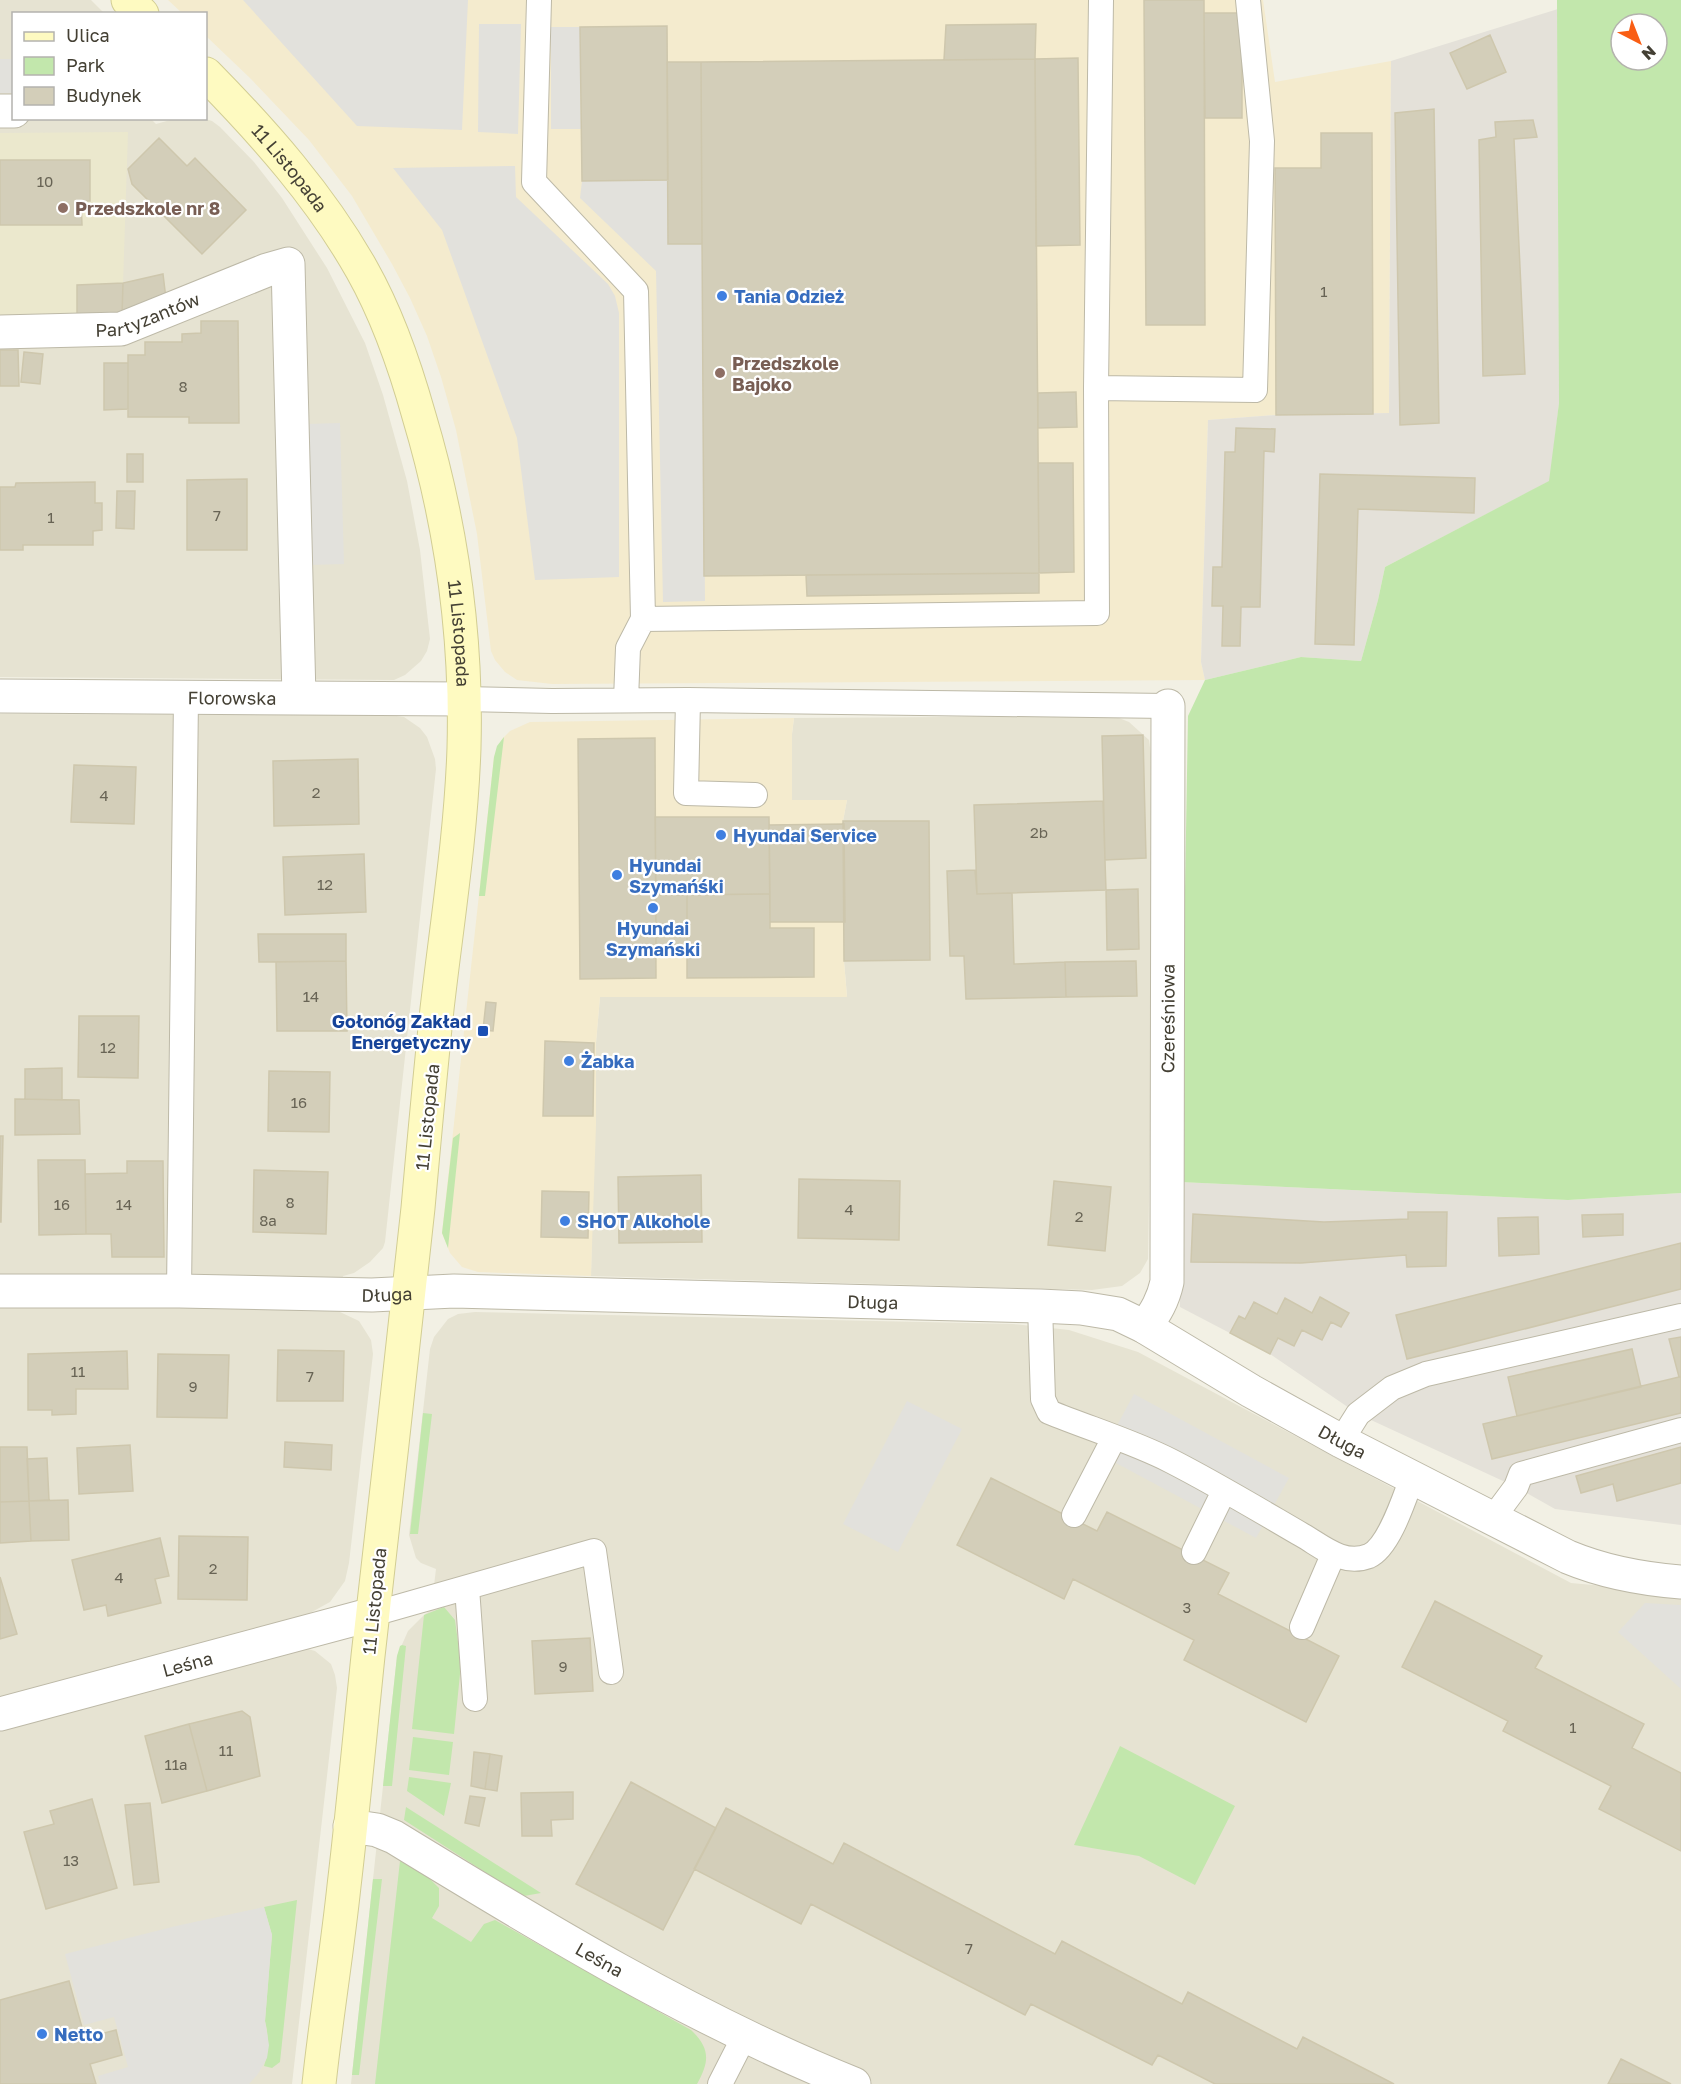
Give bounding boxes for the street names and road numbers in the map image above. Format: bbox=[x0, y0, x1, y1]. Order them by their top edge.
street label: 11 Listopada bbox=[248, 119, 332, 216]
street label: Partyzantów bbox=[95, 287, 203, 341]
street label: 11 Listopada bbox=[444, 579, 475, 687]
street label: Florowska bbox=[187, 686, 277, 709]
street label: Czereśniowa bbox=[1156, 964, 1179, 1073]
street label: 11 Listopada bbox=[410, 1063, 444, 1171]
street label: Długa bbox=[361, 1282, 413, 1306]
street label: Długa bbox=[847, 1290, 899, 1313]
street label: Długa bbox=[1315, 1420, 1370, 1463]
street label: 11 Listopada bbox=[357, 1547, 391, 1655]
street label: Leśna bbox=[160, 1646, 215, 1681]
street label: Leśna bbox=[572, 1937, 627, 1982]

